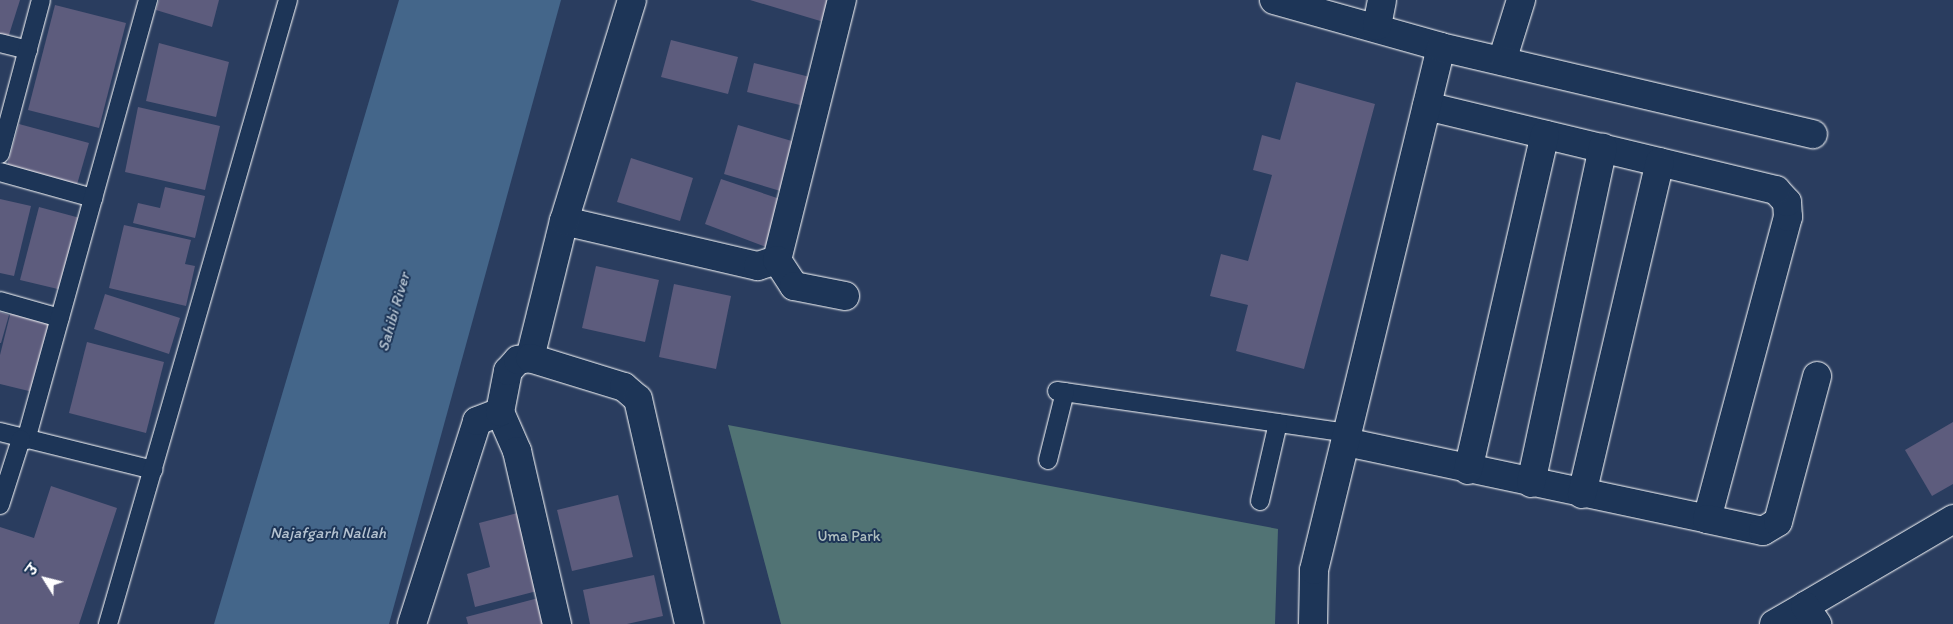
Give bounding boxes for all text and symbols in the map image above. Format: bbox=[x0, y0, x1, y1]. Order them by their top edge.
water label: Sahibi River bbox=[374, 271, 414, 353]
water label: Najafgarh Nallah bbox=[270, 523, 386, 543]
park label: Uma Park bbox=[817, 528, 881, 546]
north arrow bbox=[20, 554, 70, 604]
text: उ bbox=[23, 561, 42, 579]

